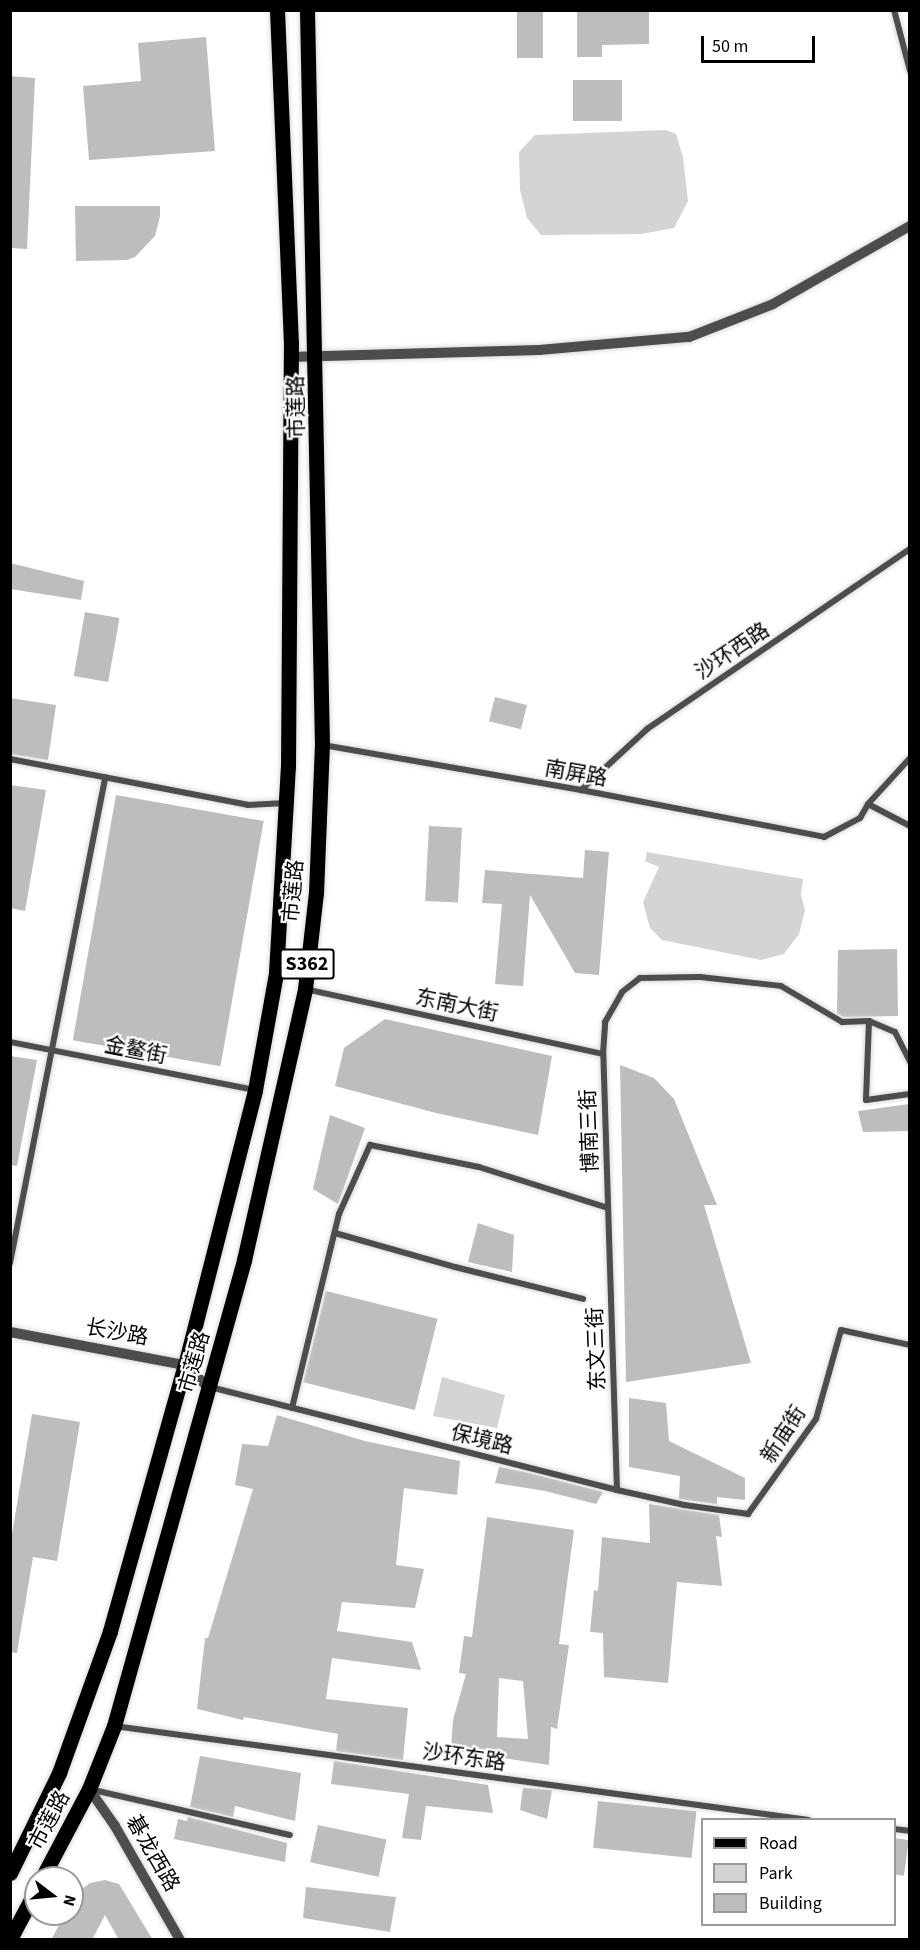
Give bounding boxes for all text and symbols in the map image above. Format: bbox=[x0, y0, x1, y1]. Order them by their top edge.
scale bar bbox=[704, 24, 818, 62]
text: 50 m bbox=[712, 34, 748, 59]
street label: 市莲路 bbox=[283, 375, 309, 439]
street label: 沙环西路 bbox=[690, 617, 774, 685]
street label: 南屏路 bbox=[543, 755, 609, 791]
street label: 市莲路 bbox=[278, 859, 308, 923]
road number: S362 bbox=[278, 947, 336, 981]
street label: 东南大街 bbox=[413, 984, 501, 1026]
street label: 金鳌街 bbox=[103, 1032, 169, 1068]
street label: 博南三街 bbox=[575, 1089, 603, 1173]
street label: 东文三街 bbox=[582, 1307, 610, 1391]
street label: 长沙路 bbox=[84, 1314, 150, 1350]
street label: 市莲路 bbox=[173, 1328, 215, 1396]
street label: 新庙街 bbox=[755, 1401, 811, 1467]
street label: 保境路 bbox=[448, 1419, 516, 1459]
street label: 沙环东路 bbox=[421, 1739, 507, 1775]
street label: 市莲路 bbox=[23, 1786, 75, 1854]
street label: 碁龙西路 bbox=[121, 1810, 185, 1896]
legend bbox=[701, 1818, 896, 1926]
text: Road bbox=[759, 1831, 798, 1856]
text: Park bbox=[759, 1861, 793, 1886]
north arrow bbox=[24, 1866, 84, 1926]
text: Building bbox=[759, 1891, 822, 1916]
text: N bbox=[57, 1892, 81, 1909]

